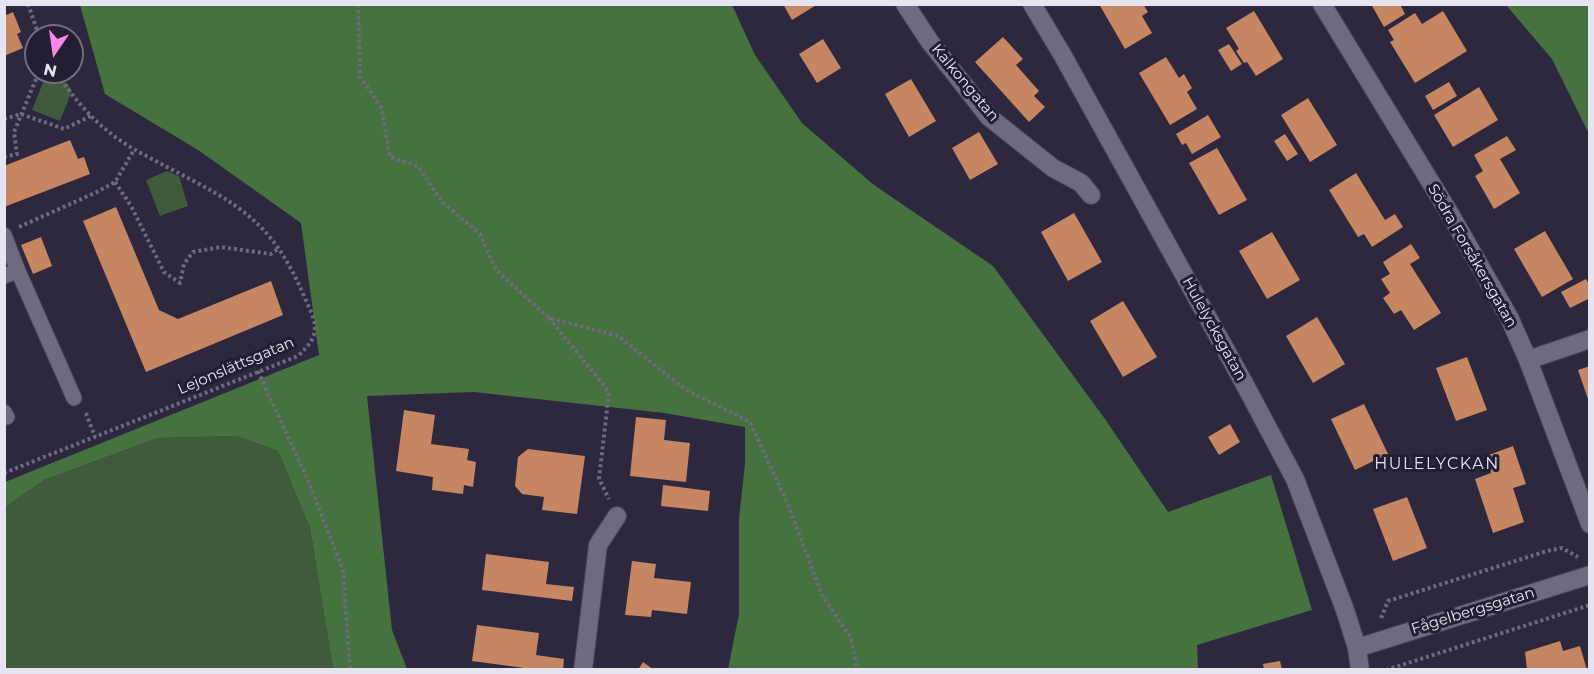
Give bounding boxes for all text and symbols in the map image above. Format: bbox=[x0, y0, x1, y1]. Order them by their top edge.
north arrow bbox=[24, 24, 84, 84]
street label: Kalkongatan bbox=[927, 41, 1003, 125]
text: N bbox=[42, 59, 59, 81]
street label: Södra Forsåkersgatan bbox=[1424, 181, 1520, 331]
street label: Hulelycksgatan bbox=[1178, 274, 1250, 384]
street label: Lejonslättsgatan bbox=[175, 333, 297, 399]
district label: HULELYCKAN bbox=[1374, 454, 1500, 474]
street label: Fågelbergsgatan bbox=[1409, 584, 1537, 638]

